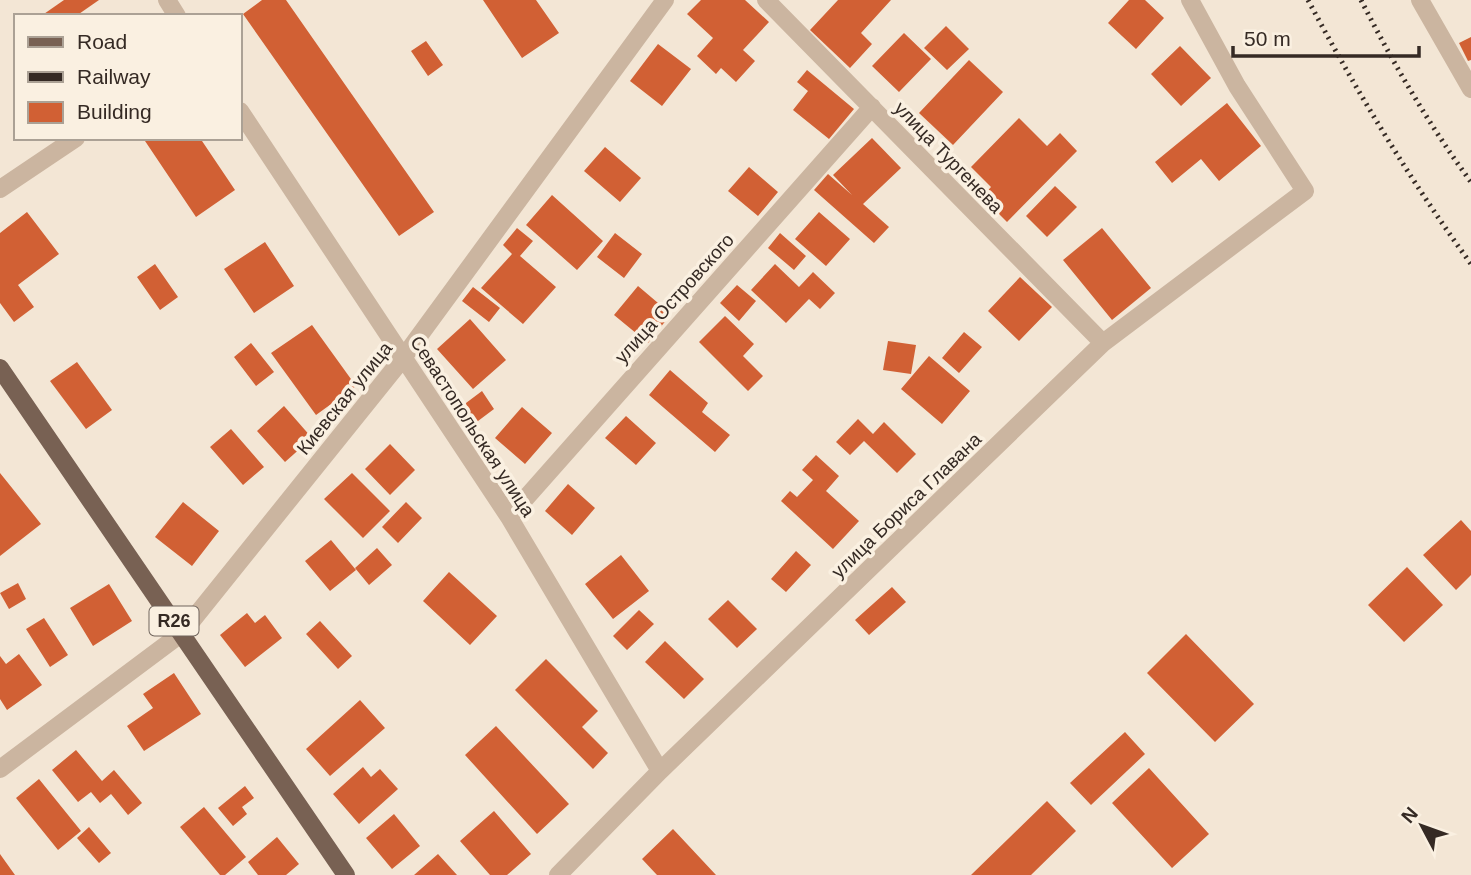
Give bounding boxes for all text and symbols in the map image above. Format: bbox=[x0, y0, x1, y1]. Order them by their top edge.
legend bbox=[14, 14, 242, 140]
scale bar bbox=[1233, 14, 1418, 58]
text: 50 m bbox=[1244, 27, 1291, 50]
text: Road bbox=[77, 30, 127, 53]
text: Railway bbox=[77, 65, 151, 88]
street label: улица Тургенева bbox=[890, 97, 1007, 218]
text: Building bbox=[77, 100, 152, 123]
street label: улица Островского bbox=[611, 229, 738, 367]
street label: Севастопольская улица bbox=[406, 332, 539, 521]
street label: Киевская улица bbox=[293, 337, 396, 459]
street label: улица Бориса Главана bbox=[827, 428, 986, 582]
road number: R26 bbox=[150, 606, 198, 636]
north arrow bbox=[1387, 791, 1457, 861]
text: N bbox=[1397, 803, 1422, 827]

